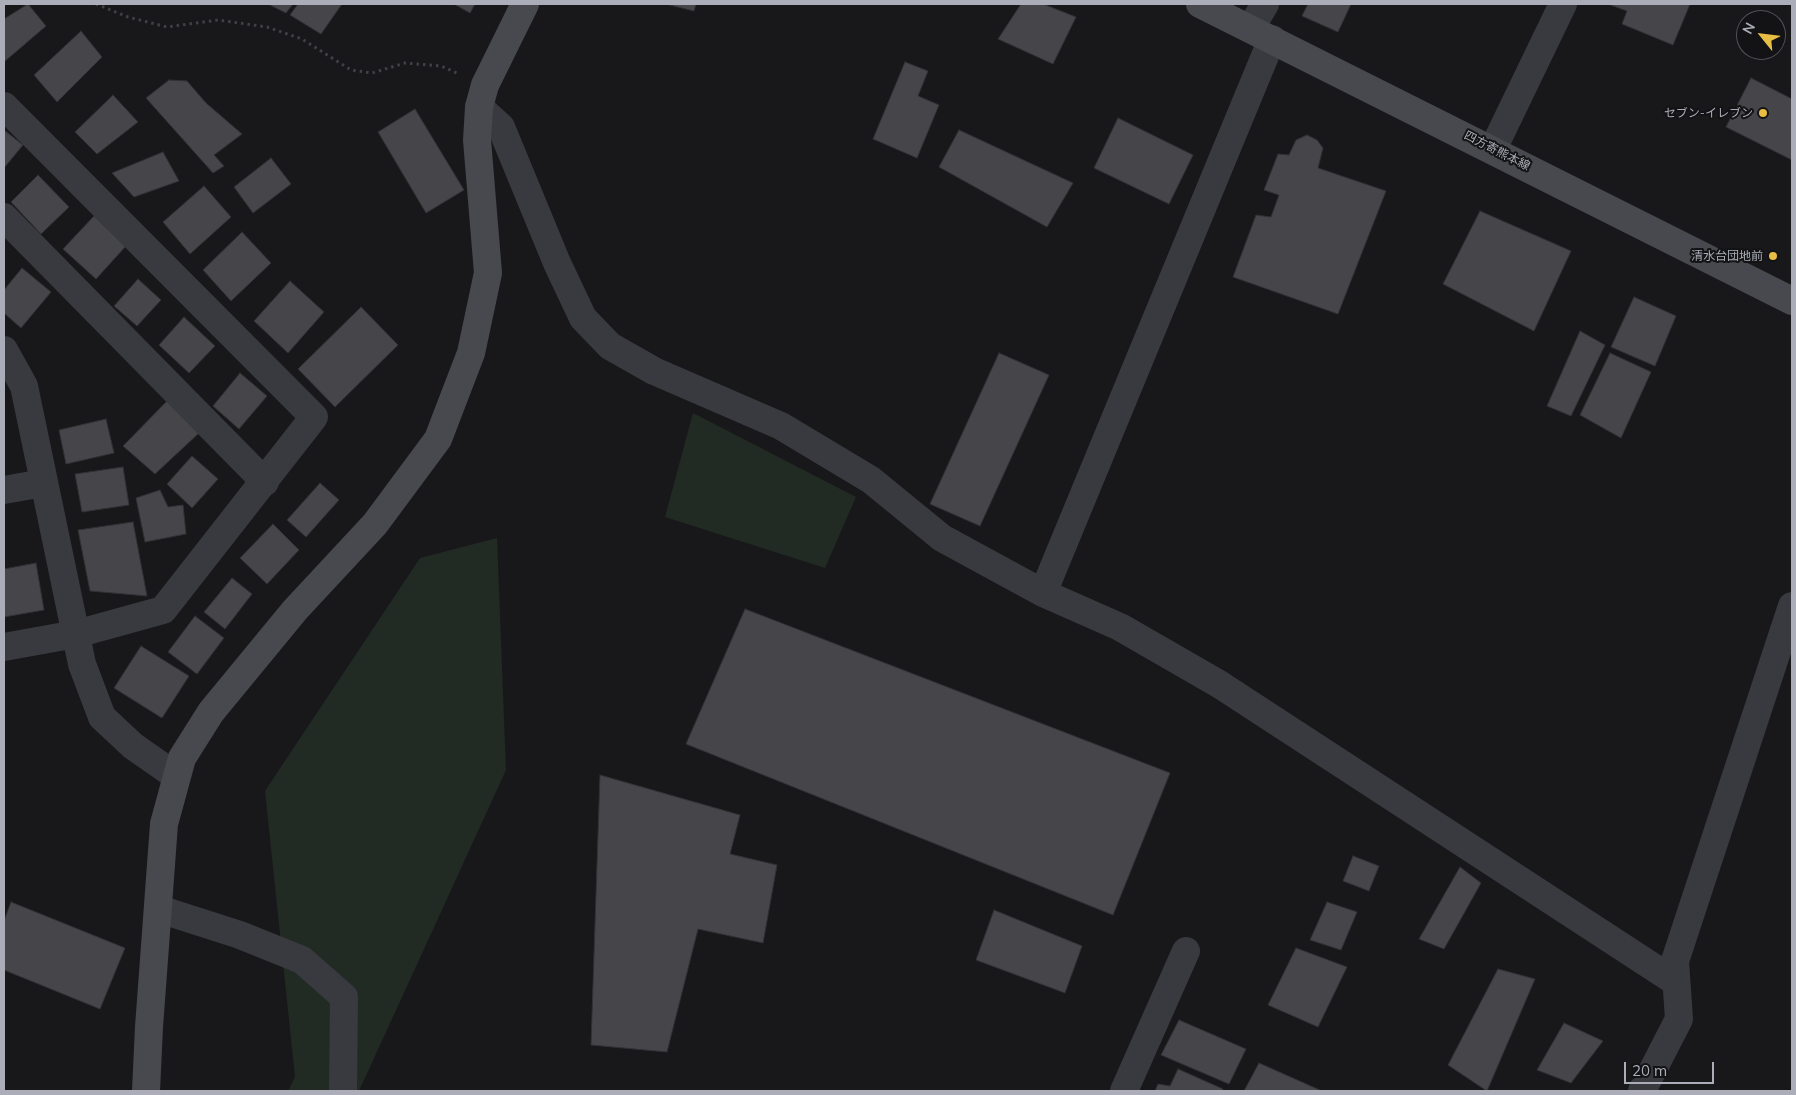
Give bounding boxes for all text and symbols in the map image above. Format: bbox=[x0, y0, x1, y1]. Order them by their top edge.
north arrow bbox=[1736, 10, 1786, 60]
text: N bbox=[1738, 19, 1759, 37]
place label: セブン-イレブン bbox=[1664, 106, 1753, 120]
marker: セブン-イレブン bbox=[1757, 107, 1769, 119]
street label: 四方寄熊本線 bbox=[1462, 128, 1532, 174]
place label: 清水台団地前 bbox=[1691, 249, 1763, 263]
marker: 清水台団地前 bbox=[1767, 250, 1779, 262]
scale bar bbox=[1626, 1052, 1716, 1084]
text: 20 m bbox=[1632, 1061, 1667, 1080]

